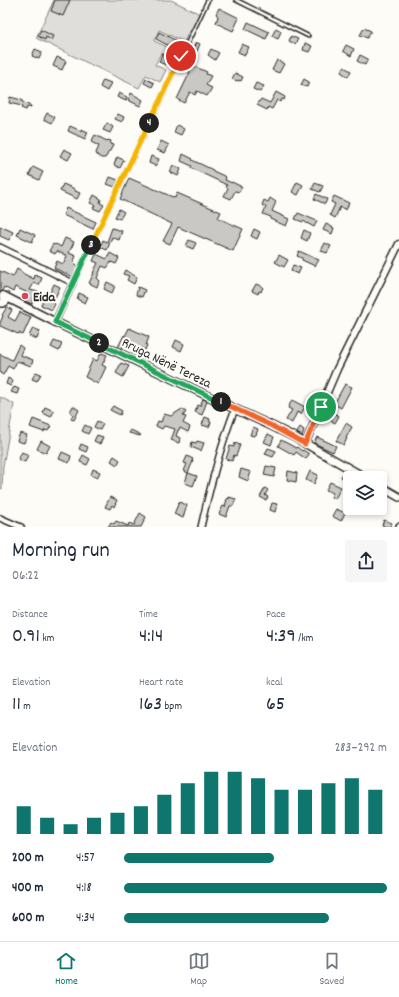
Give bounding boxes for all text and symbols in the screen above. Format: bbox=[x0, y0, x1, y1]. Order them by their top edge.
pin bbox=[164, 39, 198, 73]
icon: check bbox=[170, 45, 192, 67]
pin: 4 bbox=[139, 113, 159, 133]
text: 4 bbox=[147, 115, 151, 131]
pin: 3 bbox=[81, 235, 101, 255]
text: 3 bbox=[89, 237, 93, 253]
place label: Eida bbox=[33, 288, 56, 308]
marker: Eida bbox=[20, 291, 30, 301]
pin: 2 bbox=[89, 333, 109, 353]
street label: Rruga Nënë Tereza bbox=[118, 333, 215, 394]
text: 2 bbox=[97, 335, 101, 351]
pin bbox=[304, 390, 338, 424]
pin: 1 bbox=[211, 392, 231, 412]
text: 1 bbox=[220, 394, 222, 410]
icon: arrive bbox=[310, 396, 332, 418]
map controls bbox=[343, 471, 387, 515]
button: layers bbox=[343, 471, 387, 515]
text: Morning run bbox=[12, 536, 110, 567]
button: share bbox=[345, 540, 387, 582]
text: 06:22 bbox=[12, 567, 39, 586]
text: Distance bbox=[12, 607, 48, 623]
text: Time bbox=[139, 607, 158, 623]
text: Pace bbox=[266, 607, 285, 623]
text: 0.91 bbox=[12, 623, 40, 651]
text: 4:14 bbox=[139, 623, 163, 651]
text: 4:39 bbox=[266, 623, 296, 651]
text: km bbox=[40, 631, 54, 647]
text: /km bbox=[296, 631, 313, 647]
text: Elevation bbox=[12, 675, 50, 691]
text: Heart rate bbox=[139, 675, 183, 691]
text: kcal bbox=[266, 675, 283, 691]
text: 11 bbox=[12, 691, 21, 719]
text: 163 bbox=[139, 691, 162, 719]
text: 65 bbox=[266, 691, 285, 719]
text: m bbox=[21, 699, 31, 715]
text: bpm bbox=[162, 699, 182, 715]
text: Elevation bbox=[12, 739, 57, 758]
text: 283–292 m bbox=[335, 739, 387, 758]
text: 200 m bbox=[12, 849, 44, 868]
text: 4:57 bbox=[76, 849, 95, 868]
text: 400 m bbox=[12, 879, 43, 898]
text: 4:18 bbox=[76, 879, 92, 898]
text: 600 m bbox=[12, 909, 44, 928]
text: 4:34 bbox=[76, 909, 95, 928]
tab: Home bbox=[55, 950, 78, 990]
tab: Map bbox=[188, 950, 210, 990]
tab: Saved bbox=[319, 950, 344, 990]

